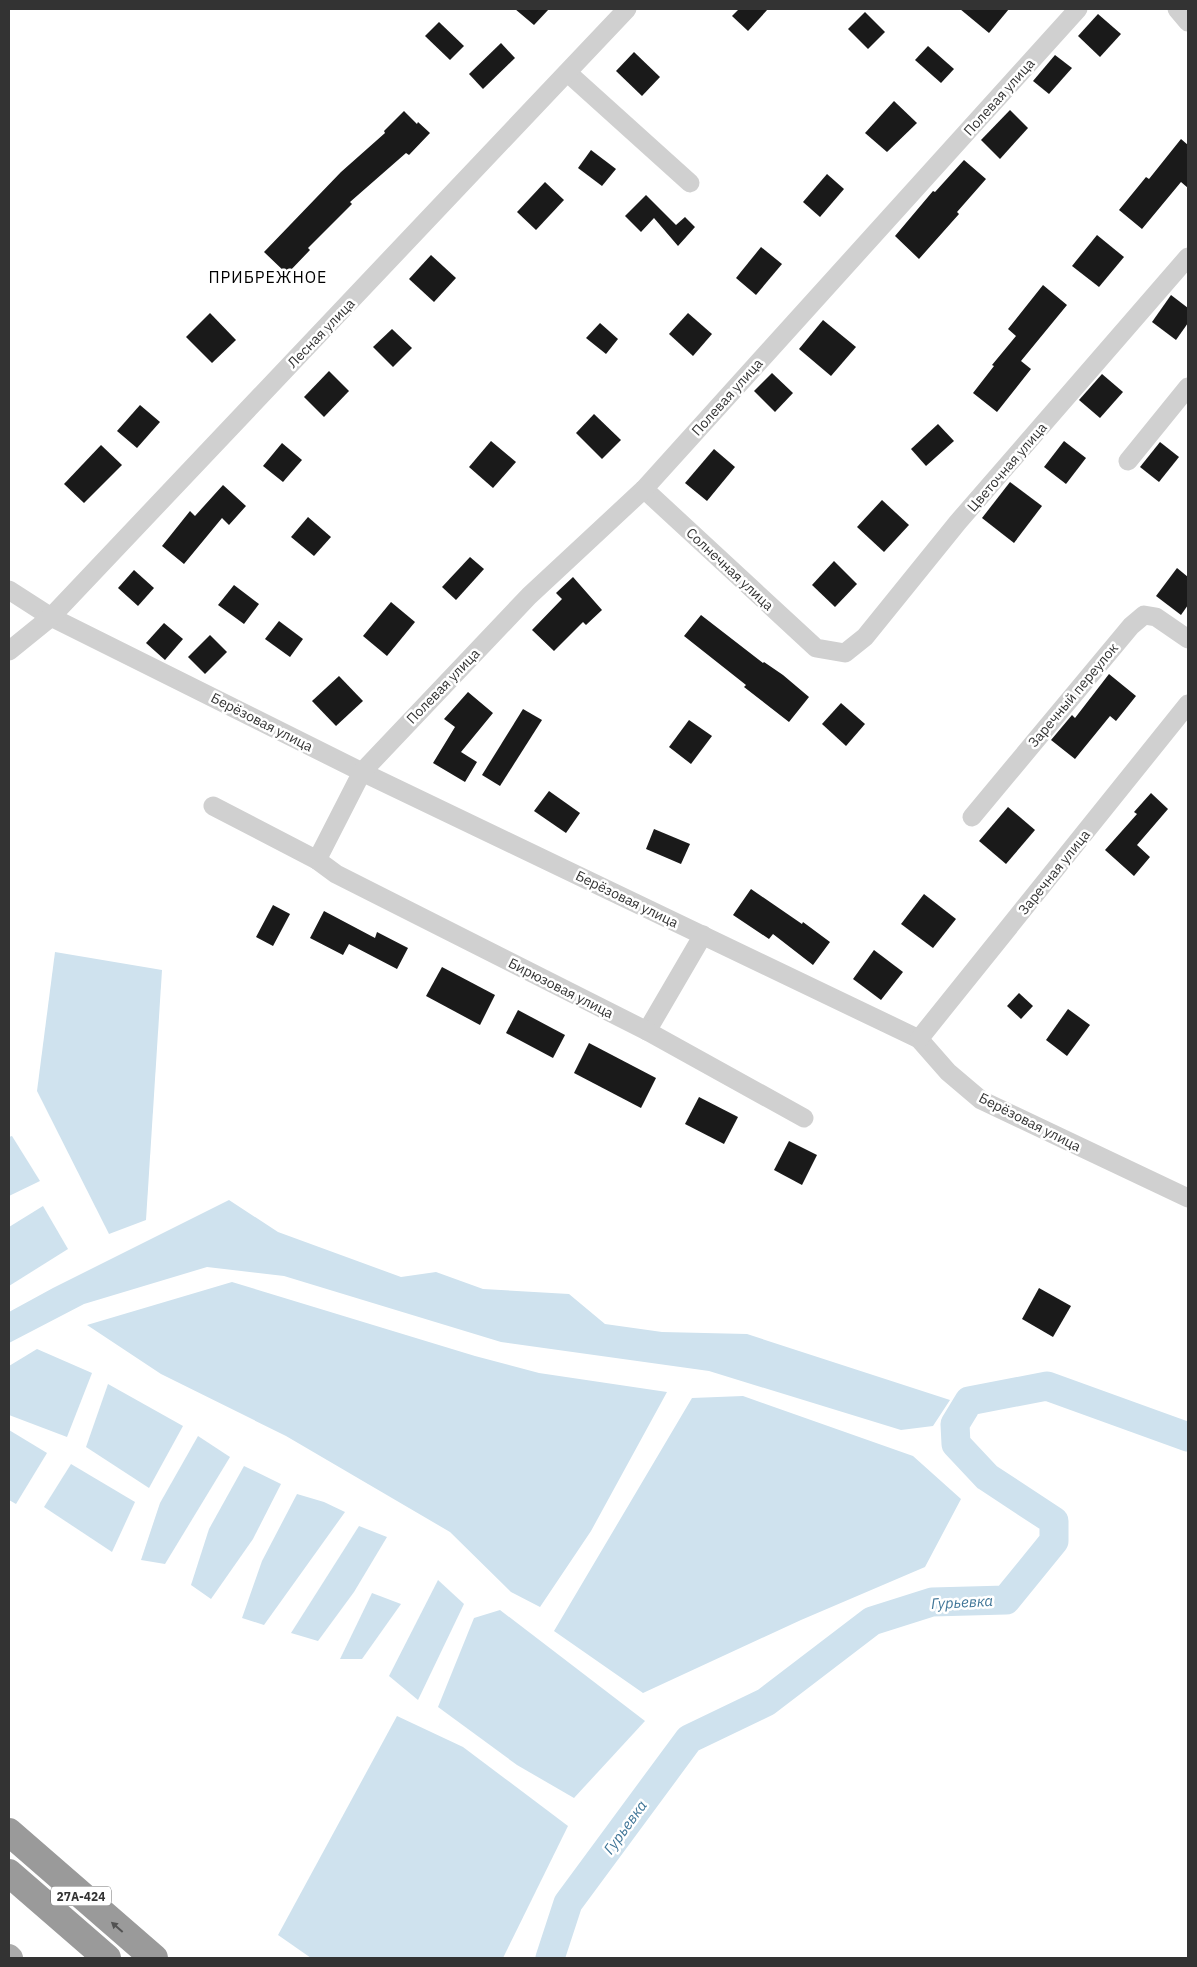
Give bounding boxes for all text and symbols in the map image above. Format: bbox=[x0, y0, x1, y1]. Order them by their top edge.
street label: Полевая улица bbox=[960, 54, 1039, 139]
district label: ПРИБРЕЖНОЕ bbox=[209, 267, 327, 287]
street label: Лесная улица bbox=[283, 294, 359, 371]
street label: Полевая улица bbox=[688, 354, 767, 439]
street label: Цветочная улица bbox=[963, 418, 1051, 515]
street label: Солнечная улица bbox=[682, 524, 778, 615]
street label: Заречный переулок bbox=[1024, 639, 1122, 751]
street label: Полевая улица bbox=[403, 644, 484, 727]
street label: Берёзовая улица bbox=[208, 689, 316, 756]
street label: Заречная улица bbox=[1014, 825, 1094, 918]
street label: Берёзовая улица bbox=[573, 866, 682, 932]
street label: Бирюзовая улица bbox=[505, 954, 617, 1023]
street label: Берёзовая улица bbox=[976, 1089, 1084, 1156]
water label: Гурьевка bbox=[930, 1591, 994, 1613]
water label: Гурьевка bbox=[599, 1796, 651, 1858]
road number: 27А-424 bbox=[51, 1886, 111, 1905]
one-way arrow bbox=[110, 1921, 123, 1932]

